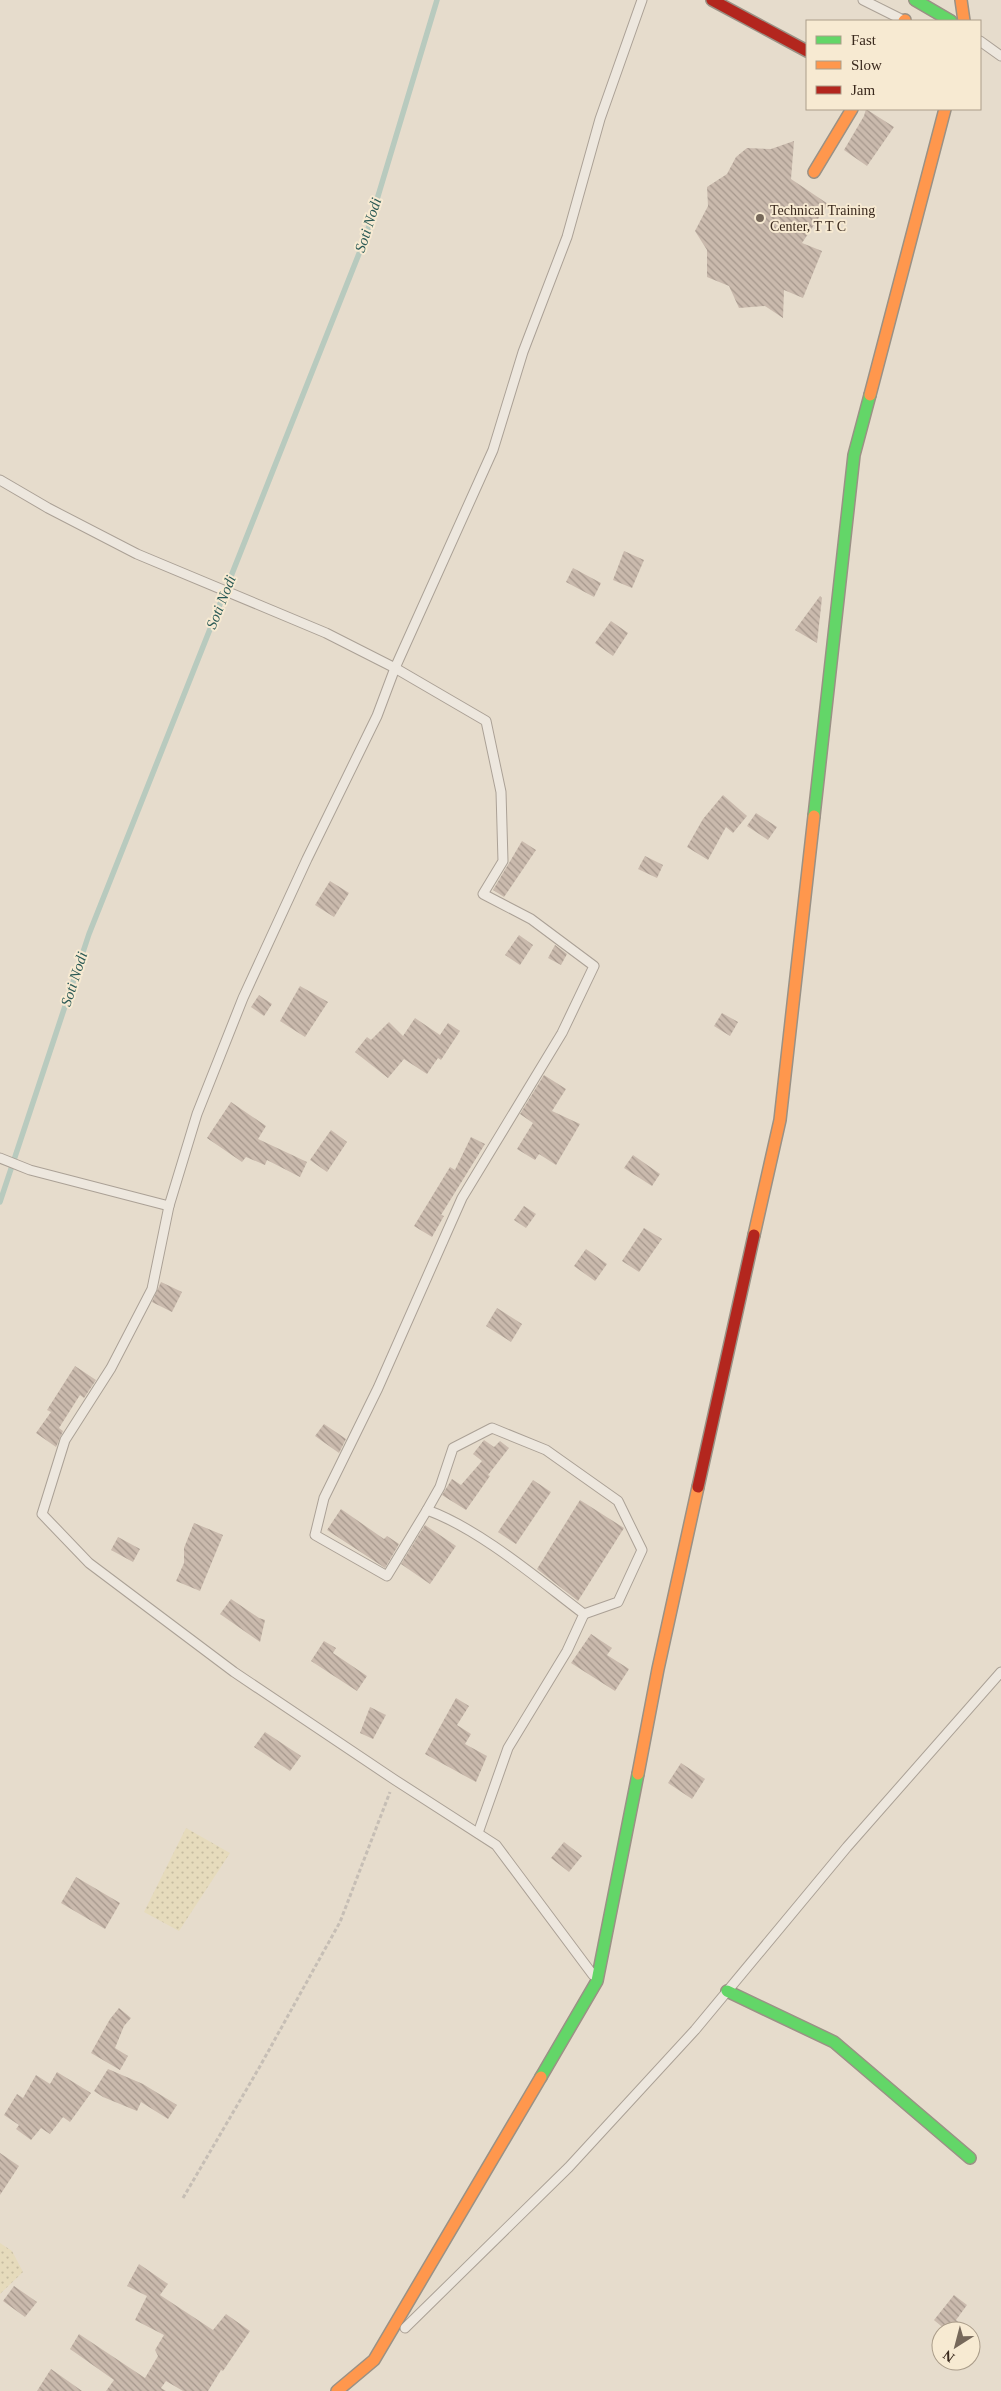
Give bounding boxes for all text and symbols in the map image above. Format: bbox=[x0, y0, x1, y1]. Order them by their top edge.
legend bbox=[806, 20, 981, 110]
text: Fast bbox=[851, 32, 877, 48]
text: Slow bbox=[851, 57, 882, 73]
text: Jam bbox=[851, 82, 875, 98]
water label: Soti Nodi bbox=[352, 196, 384, 254]
place label: Technical Training Center, T T C bbox=[770, 203, 875, 234]
marker: Technical Training Center, T T C bbox=[754, 212, 766, 224]
water label: Soti Nodi bbox=[203, 573, 239, 631]
water label: Soti Nodi bbox=[58, 950, 90, 1008]
north arrow bbox=[931, 2321, 981, 2371]
text: N bbox=[940, 2347, 957, 2365]

